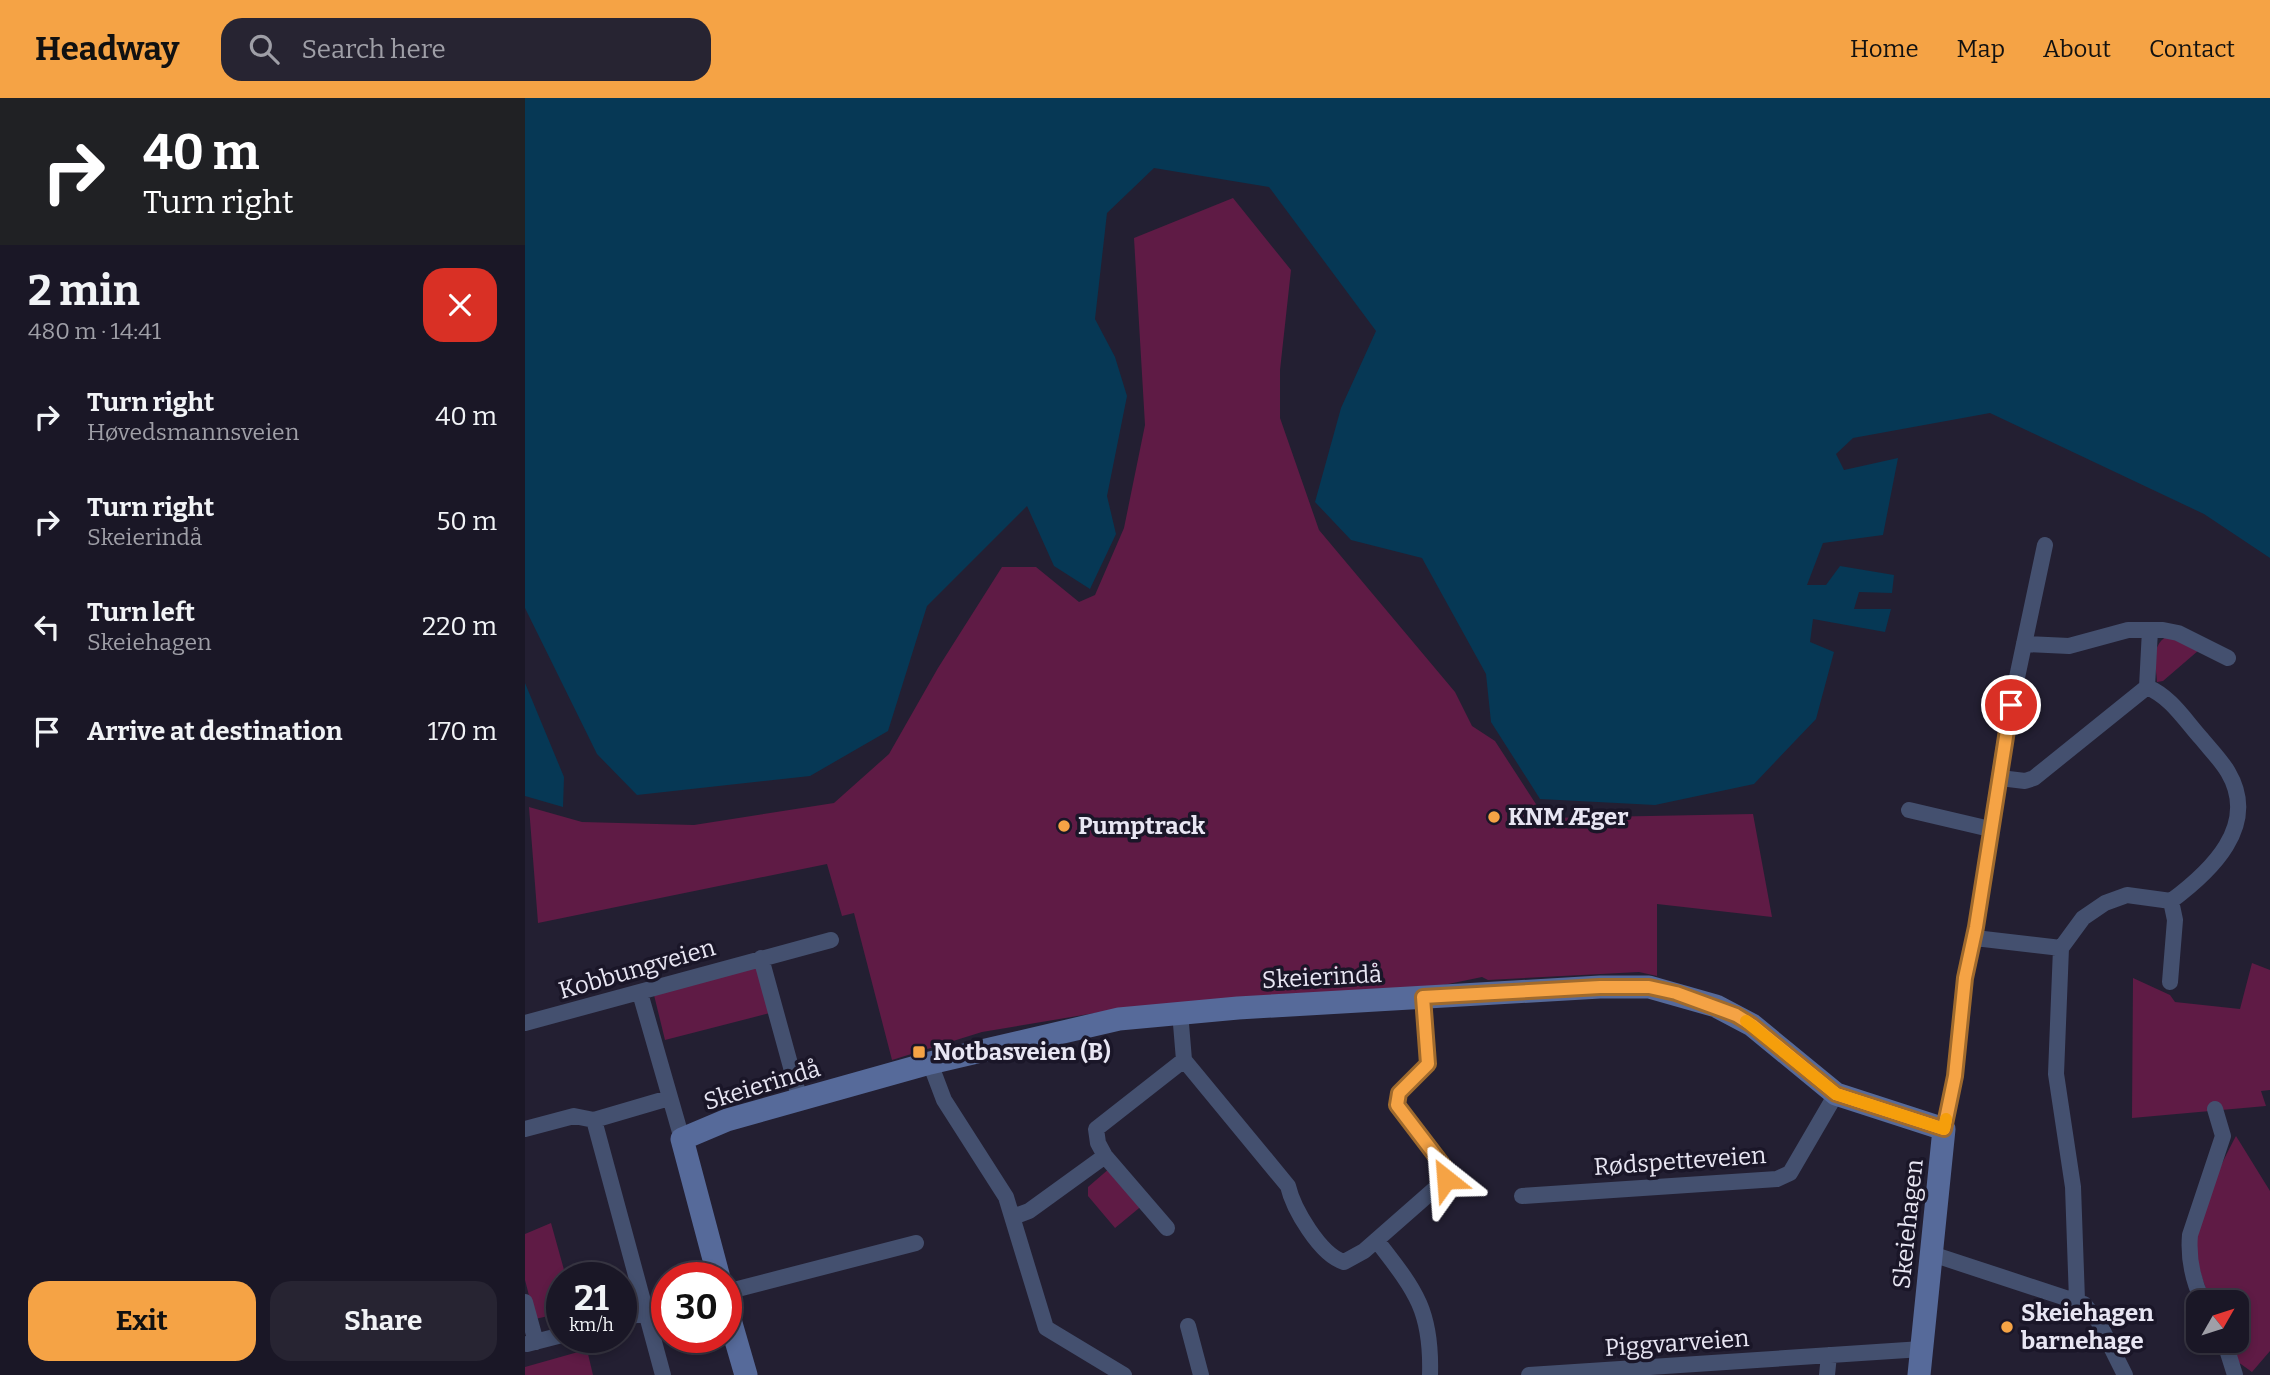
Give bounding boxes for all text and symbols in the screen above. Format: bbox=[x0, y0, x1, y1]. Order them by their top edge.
search box bbox=[221, 18, 711, 81]
text: Headway bbox=[35, 29, 179, 69]
icon: search bbox=[245, 30, 283, 68]
text: Search here bbox=[301, 34, 446, 65]
text: Home bbox=[1850, 35, 1919, 63]
text: Map bbox=[1957, 35, 2005, 63]
text: About bbox=[2043, 35, 2111, 63]
text: Contact bbox=[2149, 35, 2235, 63]
text: 40 m bbox=[143, 123, 260, 182]
icon: right bbox=[28, 126, 119, 217]
text: Turn right bbox=[143, 183, 294, 221]
text: 2 min bbox=[28, 266, 140, 316]
button: close bbox=[423, 268, 497, 342]
text: 480 m · 14:41 bbox=[28, 317, 161, 345]
text: Turn right bbox=[87, 387, 214, 418]
icon: right bbox=[28, 398, 66, 436]
text: 40 m bbox=[435, 401, 497, 432]
text: Høvedsmannsveien bbox=[87, 418, 299, 446]
text: Turn right bbox=[87, 492, 214, 523]
icon: right bbox=[28, 503, 66, 541]
text: 50 m bbox=[436, 506, 497, 537]
text: Skeierindå bbox=[87, 523, 202, 551]
text: Turn left bbox=[87, 597, 195, 628]
icon: left bbox=[28, 608, 66, 646]
text: 220 m bbox=[422, 611, 497, 642]
text: Skeiehagen bbox=[87, 628, 212, 656]
pin bbox=[1981, 675, 2041, 735]
icon: arrive bbox=[1992, 686, 2030, 724]
icon: arrive bbox=[28, 713, 66, 751]
text: Arrive at destination bbox=[87, 716, 342, 747]
text: 170 m bbox=[427, 716, 497, 747]
place label: KNM Æger bbox=[1508, 803, 1628, 831]
marker: KNM Æger bbox=[1486, 809, 1502, 825]
place label: Pumptrack bbox=[1078, 812, 1206, 840]
marker: Pumptrack bbox=[1056, 818, 1072, 834]
street label: Kobbungveien bbox=[555, 933, 719, 1005]
street label: Skeierindå bbox=[1261, 960, 1383, 994]
place label: Notbasveien (B) bbox=[933, 1038, 1111, 1066]
marker: Notbasveien (B) bbox=[911, 1044, 927, 1060]
street label: Skeierindå bbox=[700, 1054, 824, 1116]
street label: Rødspetteveien bbox=[1593, 1141, 1767, 1181]
position arrow bbox=[1409, 1142, 1483, 1216]
street label: Skeiehagen bbox=[1887, 1158, 1929, 1290]
speed limit sign: 30 bbox=[651, 1262, 742, 1353]
text: 21 bbox=[574, 1277, 609, 1319]
button: Exit bbox=[28, 1281, 256, 1361]
button: Share bbox=[270, 1281, 497, 1361]
north arrow bbox=[2186, 1290, 2249, 1353]
map controls bbox=[2186, 1290, 2249, 1353]
place label: Skeiehagen barnehage bbox=[2021, 1299, 2154, 1355]
text: km/h bbox=[569, 1314, 614, 1336]
marker: Skeiehagen barnehage bbox=[1999, 1319, 2015, 1335]
street label: Piggvarveien bbox=[1604, 1324, 1750, 1362]

